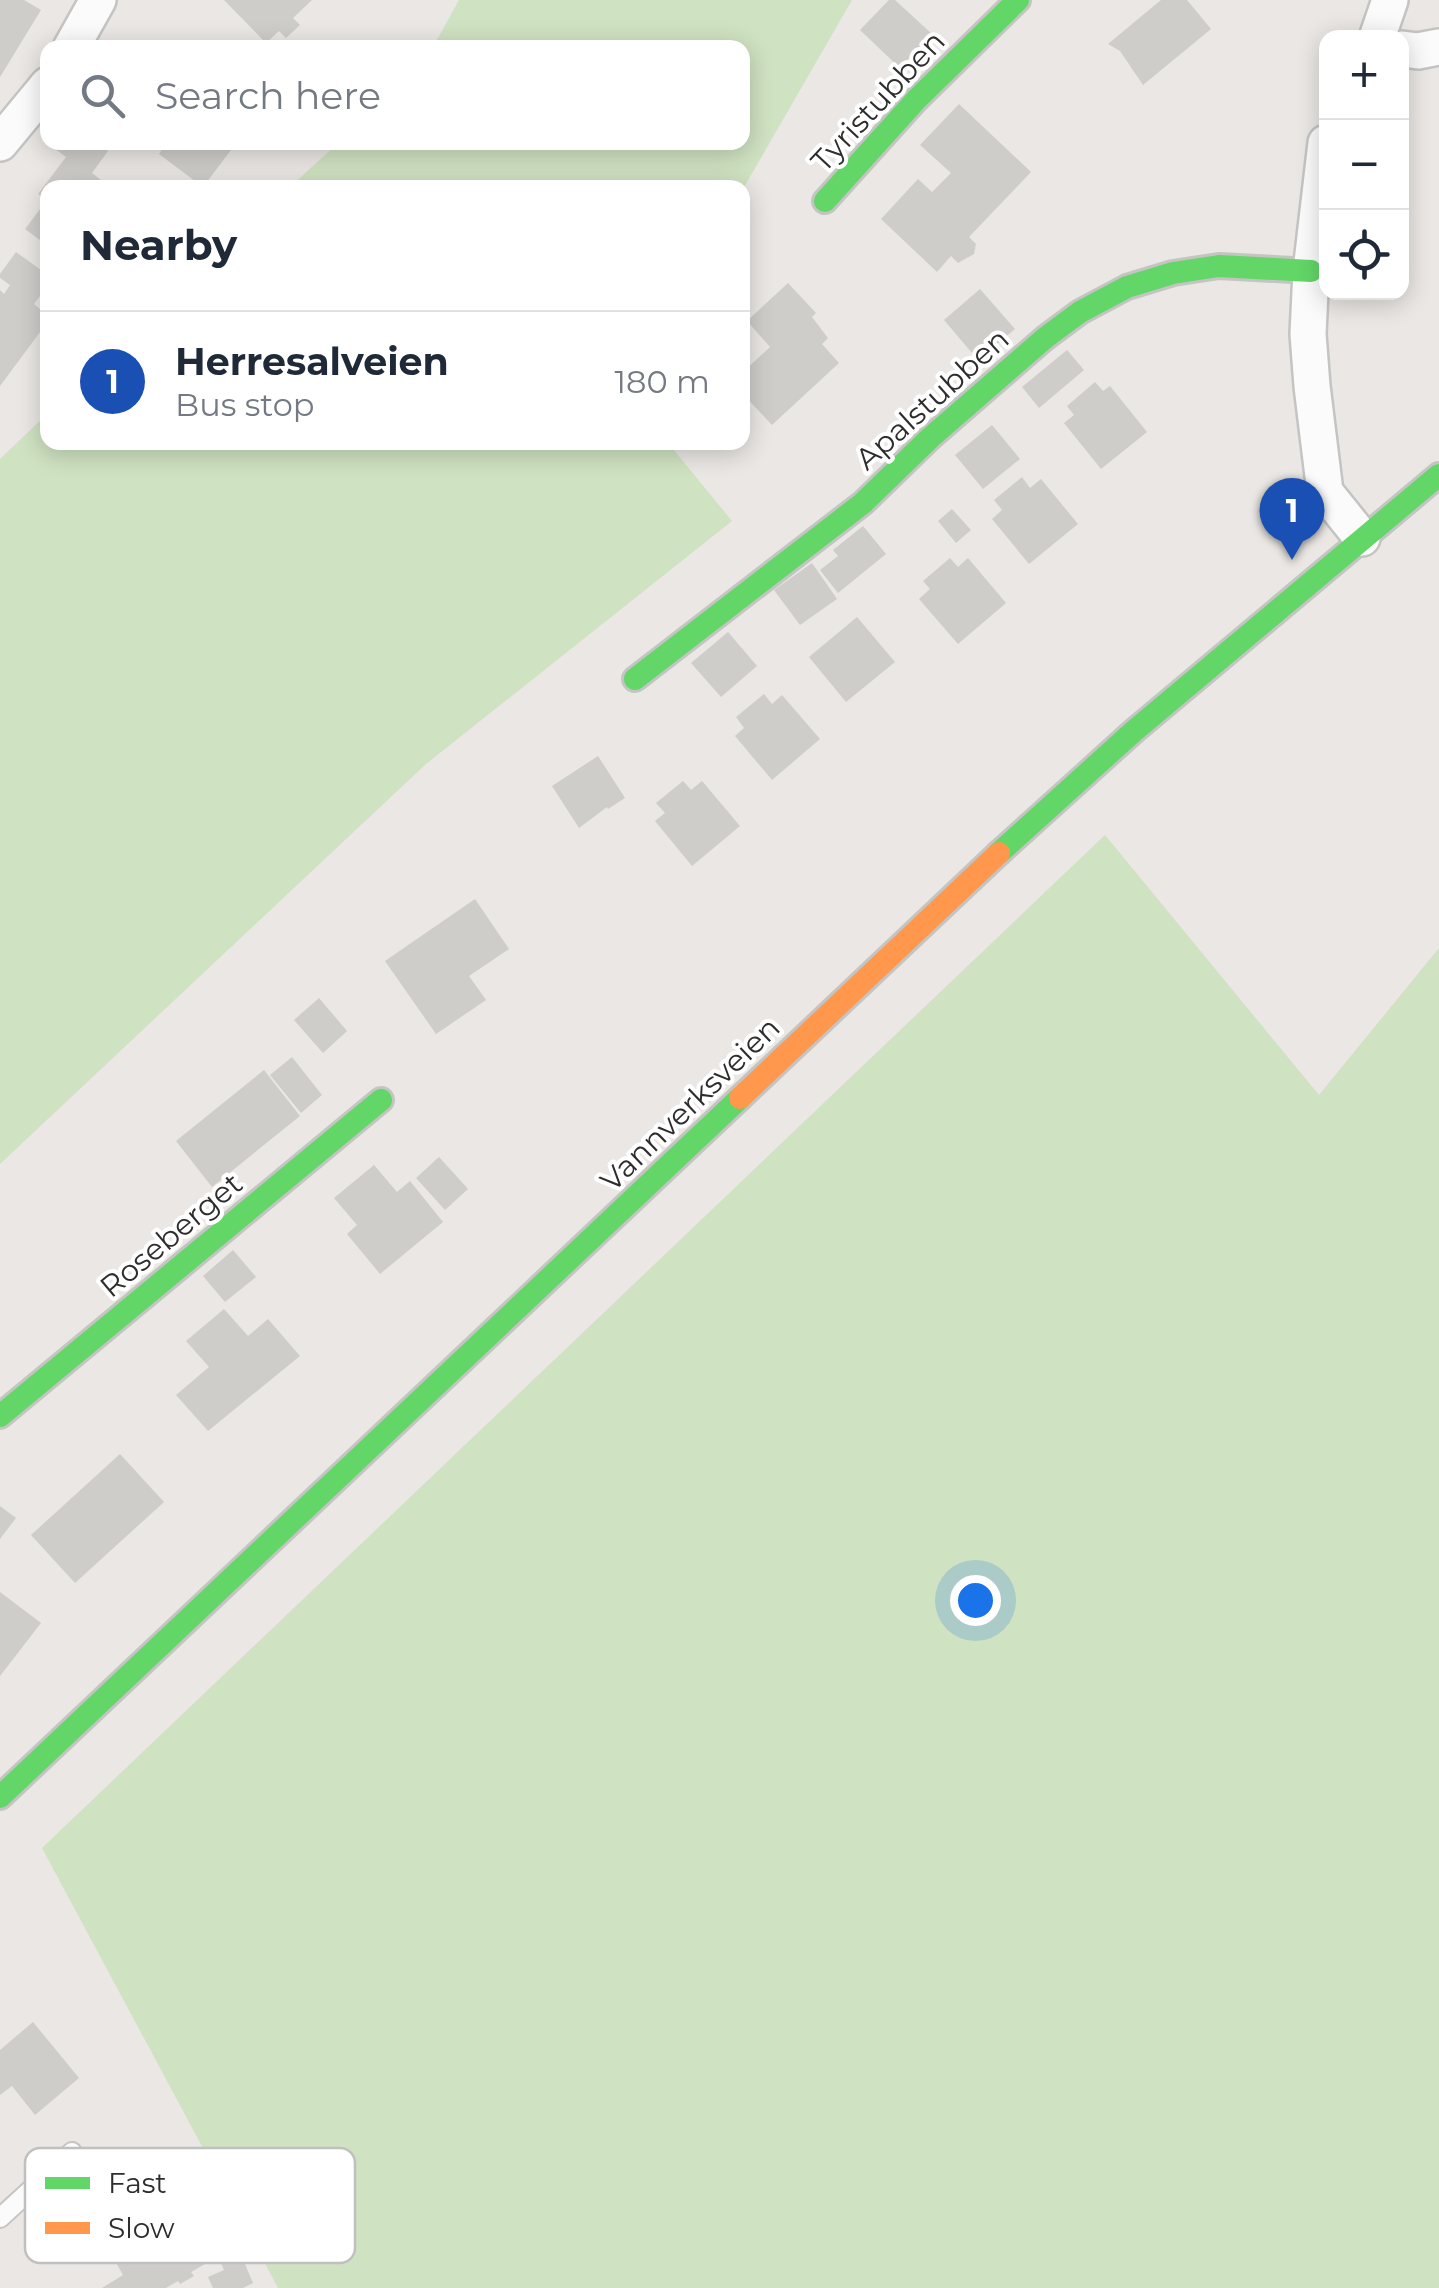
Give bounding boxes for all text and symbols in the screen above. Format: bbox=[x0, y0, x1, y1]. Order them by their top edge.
street label: Tyristubben bbox=[803, 23, 953, 179]
map controls bbox=[1319, 30, 1409, 300]
button: + bbox=[1319, 30, 1409, 120]
search box bbox=[40, 40, 750, 150]
icon: search bbox=[75, 68, 130, 123]
text: Search here bbox=[155, 72, 381, 119]
button: − bbox=[1319, 120, 1409, 210]
button: locate bbox=[1319, 210, 1409, 300]
text: Nearby bbox=[80, 219, 237, 271]
street label: Apalstubben bbox=[848, 320, 1016, 478]
text: Herresalveien bbox=[175, 338, 449, 385]
text: 1 bbox=[106, 362, 119, 401]
text: 180 m bbox=[615, 362, 710, 401]
text: Bus stop bbox=[175, 385, 314, 424]
pin: 1 bbox=[1260, 478, 1324, 560]
street label: Vannverksveien bbox=[593, 1009, 787, 1199]
street label: Roseberget bbox=[92, 1165, 250, 1305]
your location bbox=[950, 1575, 1001, 1626]
legend bbox=[25, 2148, 355, 2263]
text: Fast bbox=[108, 2166, 167, 2200]
text: Slow bbox=[108, 2211, 175, 2245]

